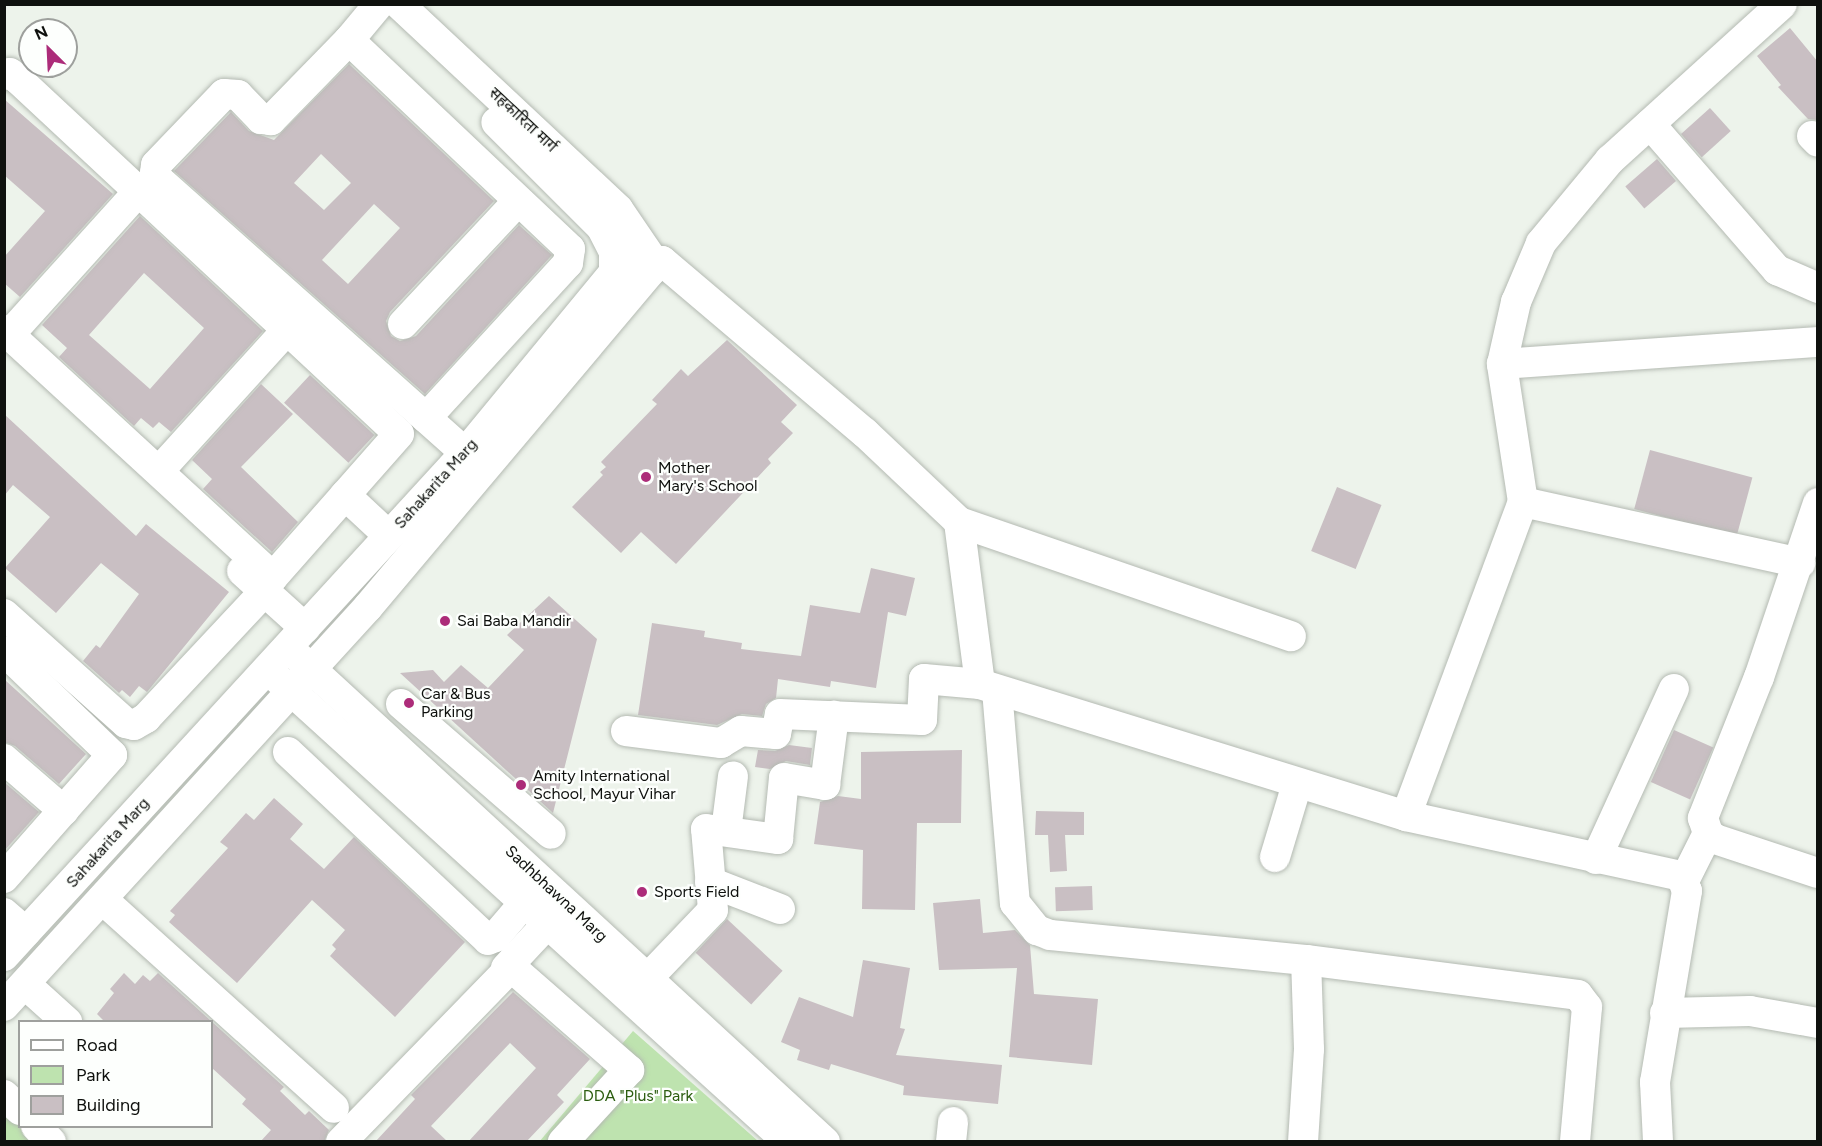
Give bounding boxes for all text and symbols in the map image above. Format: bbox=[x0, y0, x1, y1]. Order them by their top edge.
north arrow bbox=[18, 18, 78, 78]
text: N bbox=[32, 22, 51, 44]
street label: सहकारिता मार्ग bbox=[485, 84, 561, 156]
street label: Sahakarita Marg bbox=[391, 435, 481, 533]
place label: Mother Mary's School bbox=[658, 458, 758, 496]
marker: Mother Mary's School bbox=[639, 470, 653, 484]
place label: Sai Baba Mandir bbox=[457, 611, 571, 631]
marker: Sai Baba Mandir bbox=[438, 614, 452, 628]
place label: Car & Bus Parking bbox=[421, 684, 490, 722]
marker: Car & Bus Parking bbox=[402, 696, 416, 710]
place label: Amity International School, Mayur Vihar bbox=[533, 766, 676, 804]
marker: Amity International School, Mayur Vihar bbox=[514, 778, 528, 792]
street label: Sahakarita Marg bbox=[63, 794, 153, 892]
street label: Sadhbhawna Marg bbox=[501, 842, 611, 946]
place label: Sports Field bbox=[654, 882, 739, 902]
marker: Sports Field bbox=[635, 885, 649, 899]
legend bbox=[18, 1020, 213, 1128]
text: Road bbox=[76, 1034, 117, 1056]
text: Park bbox=[76, 1064, 110, 1086]
park label: DDA "Plus" Park bbox=[583, 1086, 693, 1106]
text: Building bbox=[76, 1094, 141, 1116]

